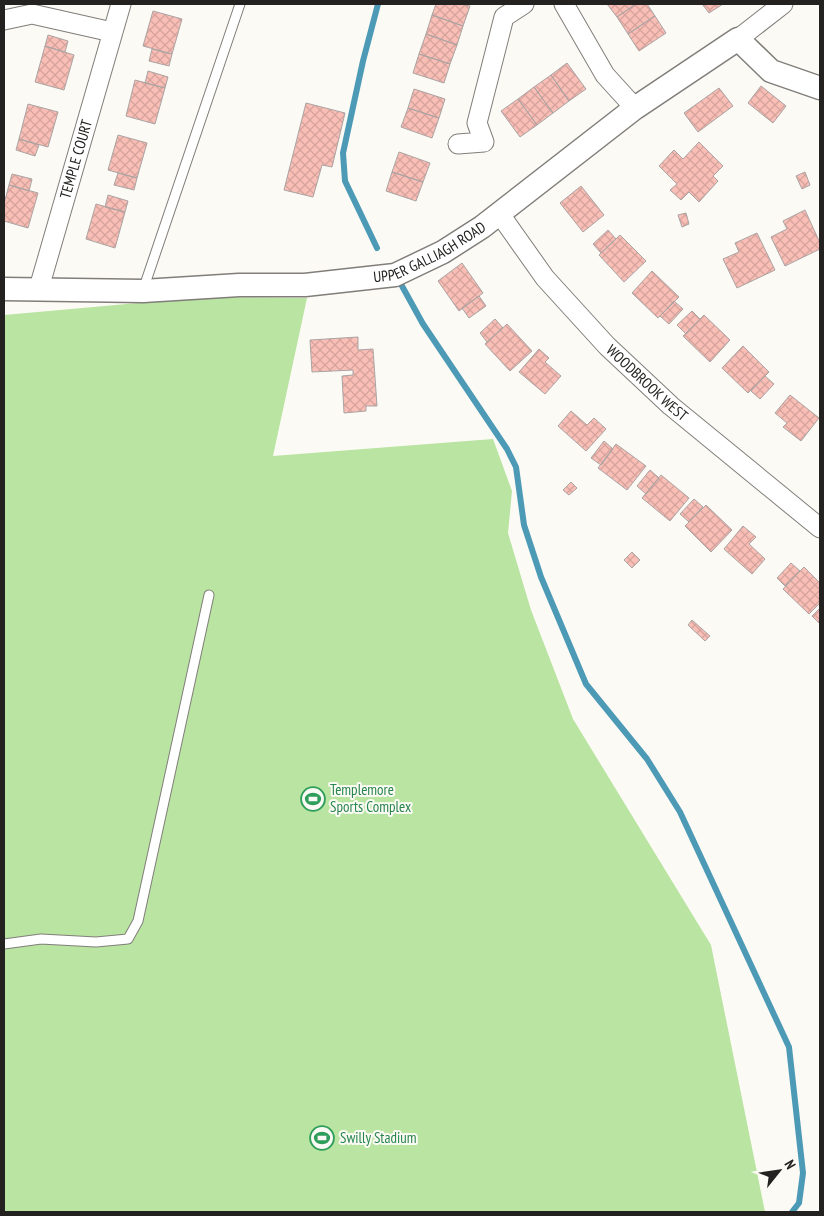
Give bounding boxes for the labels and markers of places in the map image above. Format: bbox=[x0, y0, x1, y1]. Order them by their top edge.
place label: Templemore Sports Complex bbox=[330, 780, 411, 816]
sports icon: Templemore Sports Complex bbox=[300, 786, 326, 812]
sports icon: Swilly Stadium bbox=[309, 1125, 335, 1151]
place label: Swilly Stadium bbox=[340, 1128, 416, 1147]

